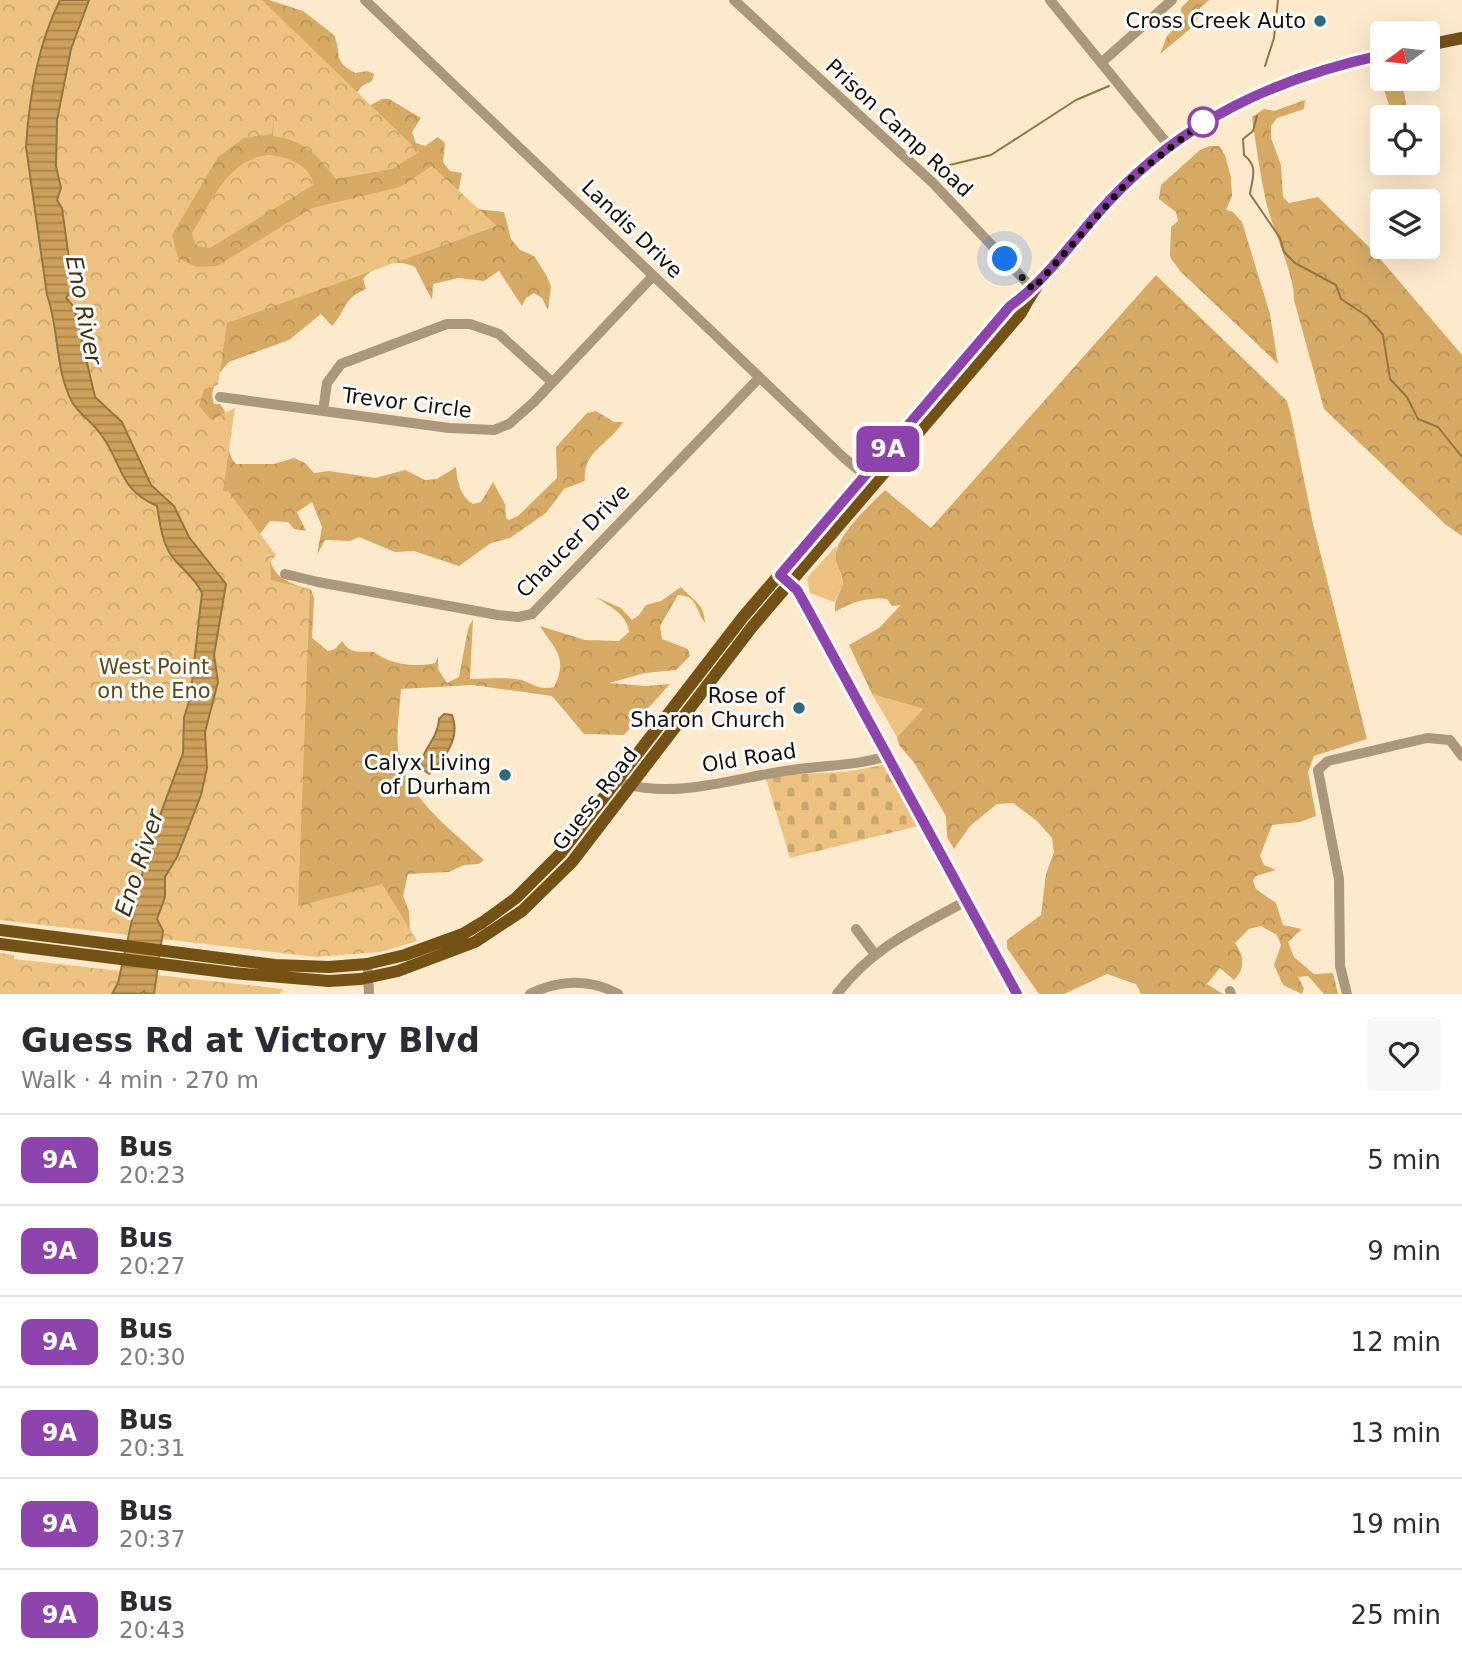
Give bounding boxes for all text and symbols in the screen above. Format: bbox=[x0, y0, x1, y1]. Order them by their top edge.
place label: Cross Creek Auto bbox=[1125, 9, 1306, 33]
marker: Cross Creek Auto bbox=[1312, 13, 1328, 29]
north arrow bbox=[1370, 21, 1440, 91]
map controls bbox=[1370, 21, 1440, 259]
street label: Prison Camp Road bbox=[821, 54, 977, 202]
button: locate bbox=[1370, 105, 1440, 175]
unlabelled marker bbox=[1188, 107, 1218, 137]
street label: Landis Drive bbox=[577, 175, 687, 283]
button: layers bbox=[1370, 189, 1440, 259]
your location bbox=[987, 241, 1022, 276]
water label: Eno River bbox=[61, 253, 108, 368]
street label: Trevor Circle bbox=[340, 383, 473, 423]
line badge: 9A bbox=[856, 426, 920, 472]
text: 9A bbox=[870, 435, 906, 463]
street label: Chaucer Drive bbox=[512, 480, 634, 602]
park label: West Point on the Eno bbox=[97, 655, 211, 703]
place label: Rose of Sharon Church bbox=[630, 684, 786, 732]
marker: Rose of Sharon Church bbox=[791, 700, 807, 716]
street label: Old Road bbox=[700, 739, 798, 777]
street label: Guess Road bbox=[547, 743, 643, 855]
place label: Calyx Living of Durham bbox=[364, 751, 491, 799]
marker: Calyx Living of Durham bbox=[497, 767, 513, 783]
water label: Eno River bbox=[110, 805, 169, 919]
button: heart bbox=[1367, 1017, 1441, 1091]
text: Guess Rd at Victory Blvd bbox=[21, 1021, 480, 1060]
text: Walk · 4 min · 270 m bbox=[21, 1067, 259, 1093]
text: Bus bbox=[119, 1132, 173, 1162]
text: 5 min bbox=[1367, 1145, 1441, 1175]
text: 9A bbox=[42, 1146, 77, 1174]
text: 20:23 bbox=[119, 1162, 185, 1188]
text: Bus bbox=[119, 1223, 173, 1253]
text: 9 min bbox=[1367, 1236, 1441, 1266]
text: 9A bbox=[42, 1237, 77, 1265]
text: 20:27 bbox=[119, 1253, 185, 1279]
text: Bus bbox=[119, 1314, 173, 1344]
text: 12 min bbox=[1351, 1327, 1441, 1357]
text: 9A bbox=[42, 1328, 77, 1356]
text: 20:30 bbox=[119, 1344, 185, 1370]
text: Bus bbox=[119, 1405, 173, 1435]
text: 13 min bbox=[1351, 1418, 1441, 1448]
text: 9A bbox=[42, 1419, 77, 1447]
text: 20:31 bbox=[119, 1435, 185, 1461]
text: Bus bbox=[119, 1496, 173, 1526]
text: 19 min bbox=[1351, 1509, 1441, 1539]
text: 9A bbox=[42, 1510, 77, 1538]
text: 20:37 bbox=[119, 1526, 185, 1552]
text: Bus bbox=[119, 1587, 173, 1617]
text: 25 min bbox=[1351, 1600, 1441, 1630]
text: 9A bbox=[42, 1601, 77, 1629]
text: 20:43 bbox=[119, 1617, 185, 1643]

